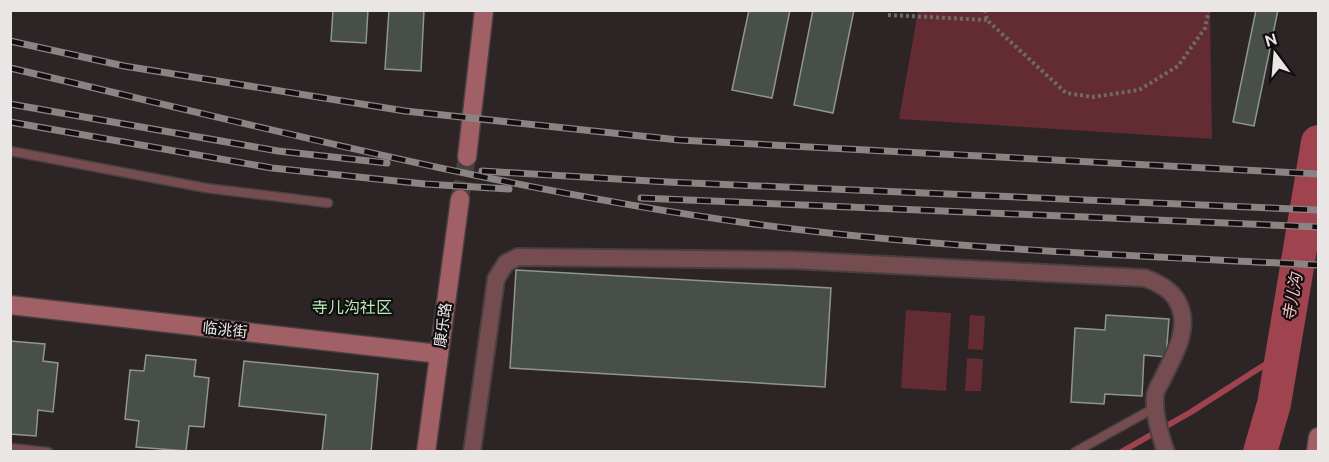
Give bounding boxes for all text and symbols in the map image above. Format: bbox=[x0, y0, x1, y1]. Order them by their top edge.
north arrow bbox=[1245, 24, 1305, 84]
text: N bbox=[1263, 29, 1279, 50]
water label: 寺儿沟 bbox=[1279, 270, 1305, 322]
district label: 寺儿沟社区 bbox=[312, 298, 392, 316]
street label: 康乐路 bbox=[431, 301, 454, 348]
street label: 临洮街 bbox=[202, 319, 248, 340]

